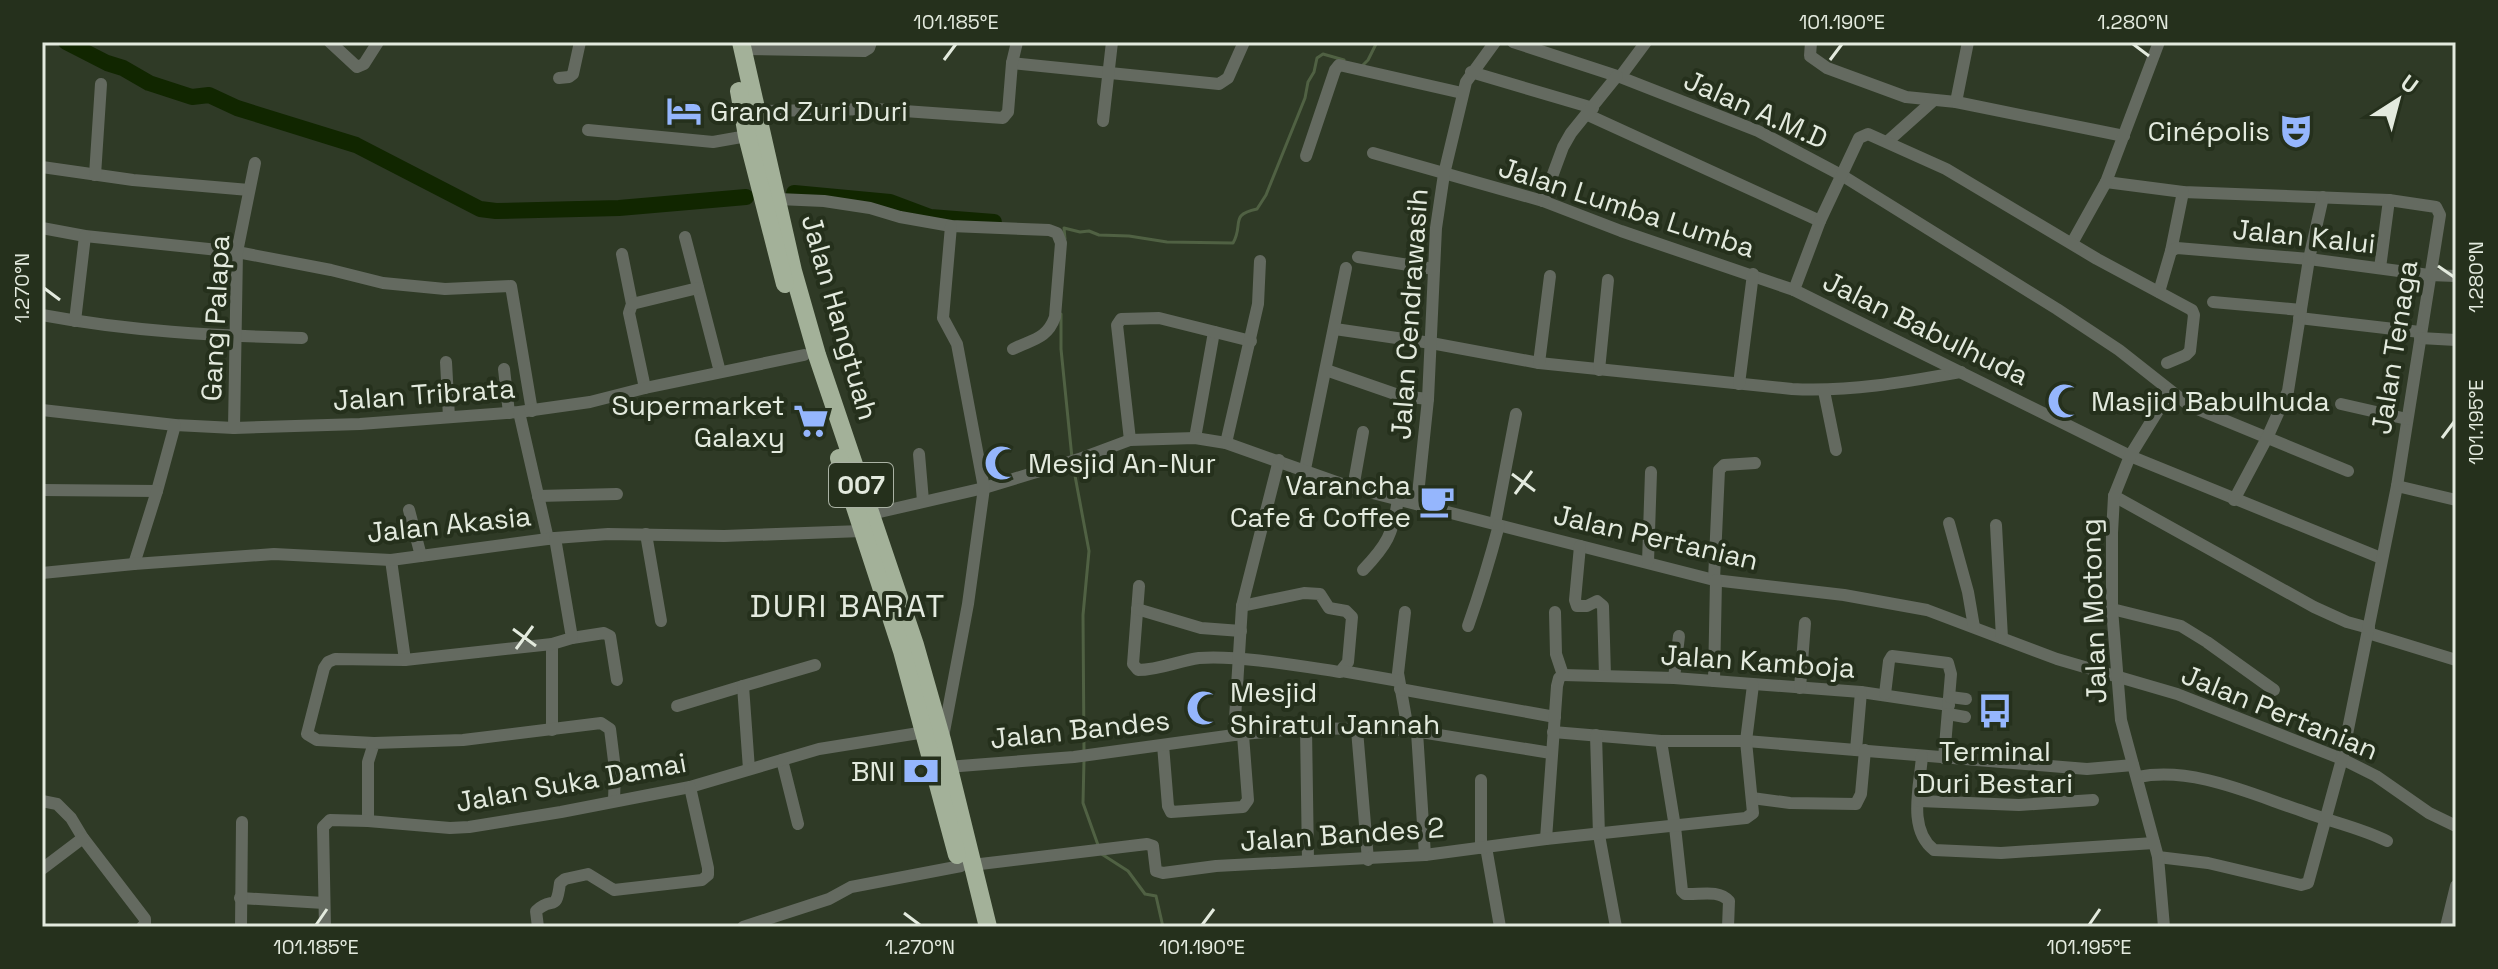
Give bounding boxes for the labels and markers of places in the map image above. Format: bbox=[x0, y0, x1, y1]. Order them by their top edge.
hotel icon: Grand Zuri Duri bbox=[665, 92, 703, 130]
place label: Grand Zuri Duri bbox=[710, 93, 908, 129]
theatre icon: Cinépolis bbox=[2277, 112, 2315, 150]
place label: Cinépolis bbox=[2148, 113, 2270, 149]
mosque icon: Masjid Babulhuda bbox=[2046, 382, 2084, 420]
place label: Masjid Babulhuda bbox=[2091, 383, 2330, 419]
place label: Supermarket Galaxy bbox=[612, 387, 785, 455]
supermarket icon: Supermarket Galaxy bbox=[792, 402, 830, 440]
mosque icon: Mesjid An-Nur bbox=[983, 444, 1021, 482]
place label: Mesjid An-Nur bbox=[1028, 445, 1216, 481]
place label: Varancha Cafe & Coffee bbox=[1230, 467, 1411, 535]
cafe icon: Varancha Cafe & Coffee bbox=[1418, 482, 1456, 520]
place label: Mesjid Shiratul Jannah bbox=[1230, 674, 1440, 742]
mosque icon: Mesjid Shiratul Jannah bbox=[1185, 689, 1223, 727]
bus stop icon: Terminal Duri Bestari bbox=[1976, 692, 2014, 730]
place label: Terminal Duri Bestari bbox=[1917, 733, 2073, 801]
bank icon: BNI bbox=[902, 752, 940, 790]
place label: BNI bbox=[851, 753, 895, 789]

